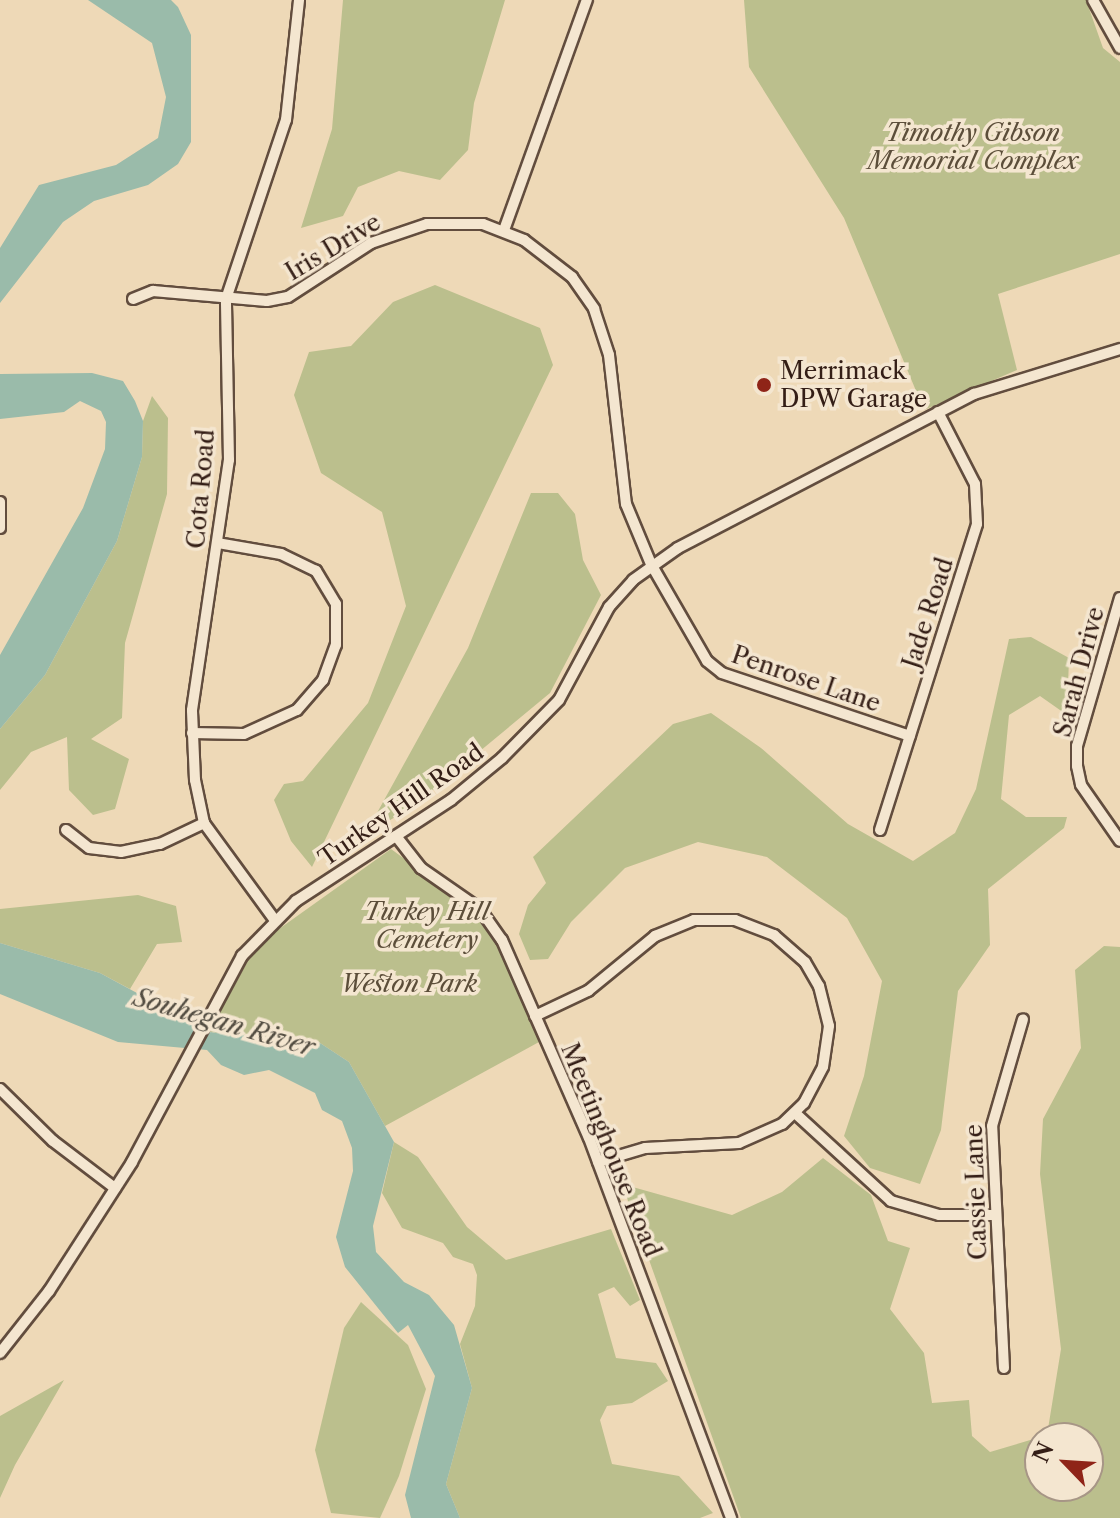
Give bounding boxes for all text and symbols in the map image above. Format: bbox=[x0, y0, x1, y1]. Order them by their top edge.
park label: Timothy Gibson Memorial Complex bbox=[868, 119, 1078, 175]
street label: Iris Drive bbox=[280, 207, 386, 287]
place label: Merrimack DPW Garage bbox=[780, 357, 928, 413]
marker: Merrimack DPW Garage bbox=[755, 376, 773, 394]
street label: Cota Road bbox=[181, 428, 221, 550]
street label: Jade Road bbox=[897, 554, 959, 672]
street label: Sarah Drive bbox=[1048, 604, 1110, 740]
street label: Penrose Lane bbox=[728, 640, 884, 718]
street label: Turkey Hill Road bbox=[313, 737, 489, 873]
park label: Turkey Hill Cemetery bbox=[364, 898, 490, 954]
park label: Weston Park bbox=[341, 970, 477, 998]
water label: Souhegan River bbox=[130, 982, 318, 1064]
street label: Meetinghouse Road bbox=[555, 1039, 667, 1261]
street label: Cassie Lane bbox=[959, 1124, 993, 1260]
north arrow bbox=[1024, 1422, 1104, 1502]
text: N bbox=[1027, 1438, 1060, 1467]

